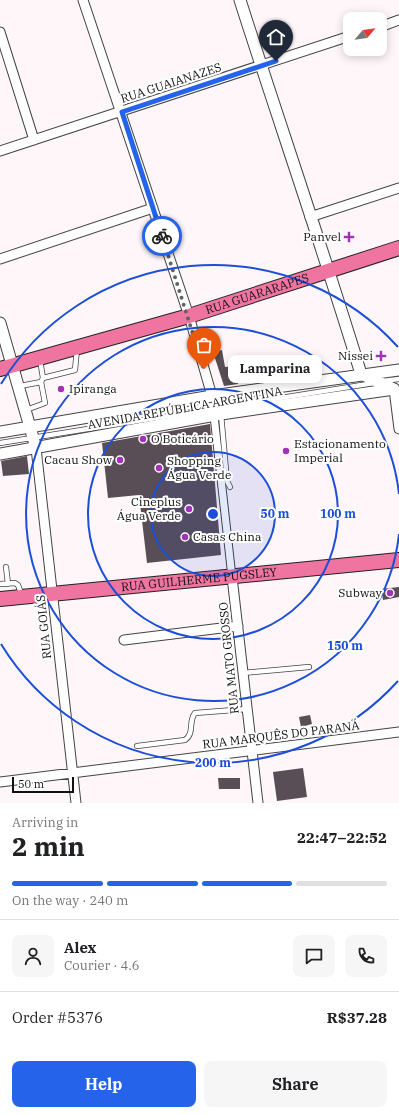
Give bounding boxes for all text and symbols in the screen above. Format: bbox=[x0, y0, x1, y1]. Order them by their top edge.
north arrow bbox=[343, 12, 387, 56]
map controls bbox=[343, 12, 387, 56]
pin bbox=[259, 20, 293, 61]
icon: home bbox=[265, 26, 287, 48]
street label: RUA GUAIANAZES bbox=[119, 59, 223, 106]
courier bbox=[142, 216, 182, 256]
icon: bike bbox=[151, 225, 173, 247]
place label: Panvel bbox=[303, 229, 341, 244]
marker: Panvel bbox=[344, 232, 354, 242]
street label: RUA GUARARAPES bbox=[203, 270, 311, 317]
pin bbox=[187, 328, 221, 369]
icon: bag bbox=[193, 334, 215, 356]
place label: Nissei bbox=[338, 348, 373, 363]
marker: Nissei bbox=[376, 351, 386, 361]
callout: Lamparina bbox=[228, 355, 322, 383]
text: Lamparina bbox=[240, 360, 310, 377]
place label: Ipiranga bbox=[69, 381, 117, 396]
street label: AVENIDA REPÚBLICA ARGENTINA bbox=[86, 383, 284, 432]
marker: Ipiranga bbox=[56, 384, 66, 394]
place label: O Boticário bbox=[151, 431, 214, 446]
marker: O Boticário bbox=[138, 434, 148, 444]
place label: Estacionamento Imperial bbox=[294, 436, 386, 465]
marker: Estacionamento Imperial bbox=[281, 446, 291, 456]
place label: Cacau Show bbox=[44, 452, 113, 467]
place label: Shopping Água Verde bbox=[167, 453, 231, 482]
marker: Cacau Show bbox=[115, 455, 125, 465]
marker: Shopping Água Verde bbox=[154, 463, 164, 473]
place label: Cineplus Água Verde bbox=[117, 494, 181, 523]
marker: Cineplus Água Verde bbox=[184, 504, 194, 514]
text: 50 m bbox=[261, 506, 290, 521]
text: 100 m bbox=[320, 506, 356, 521]
centre of rings bbox=[206, 507, 220, 521]
place label: Casas China bbox=[193, 529, 262, 544]
marker: Casas China bbox=[180, 532, 190, 542]
street label: RUA GUILHERME PUGSLEY bbox=[120, 564, 278, 594]
place label: Subway bbox=[338, 585, 383, 600]
marker: Subway bbox=[385, 588, 395, 598]
street label: RUA GOIÁS bbox=[33, 594, 54, 660]
street label: RUA MATO GROSSO bbox=[215, 601, 242, 715]
text: 150 m bbox=[327, 638, 363, 653]
street label: RUA MARQUÊS DO PARANÁ bbox=[202, 717, 361, 752]
text: 200 m bbox=[195, 755, 231, 770]
scale bar bbox=[12, 775, 74, 794]
text: 50 m bbox=[18, 777, 44, 791]
text: Arriving in bbox=[12, 814, 78, 831]
text: 22:47–22:52 bbox=[297, 828, 387, 847]
text: 2 min bbox=[12, 829, 85, 863]
text: On the way · 240 m bbox=[12, 892, 128, 909]
button: person bbox=[12, 935, 54, 977]
button: chat bbox=[293, 935, 335, 977]
button: phone bbox=[345, 935, 387, 977]
text: Alex bbox=[64, 938, 96, 957]
text: Courier · 4.6 bbox=[64, 957, 140, 974]
text: Order #5376 bbox=[12, 1008, 103, 1027]
text: R$37.28 bbox=[327, 1008, 387, 1027]
button: Help bbox=[12, 1061, 196, 1107]
button: Share bbox=[204, 1061, 387, 1107]

